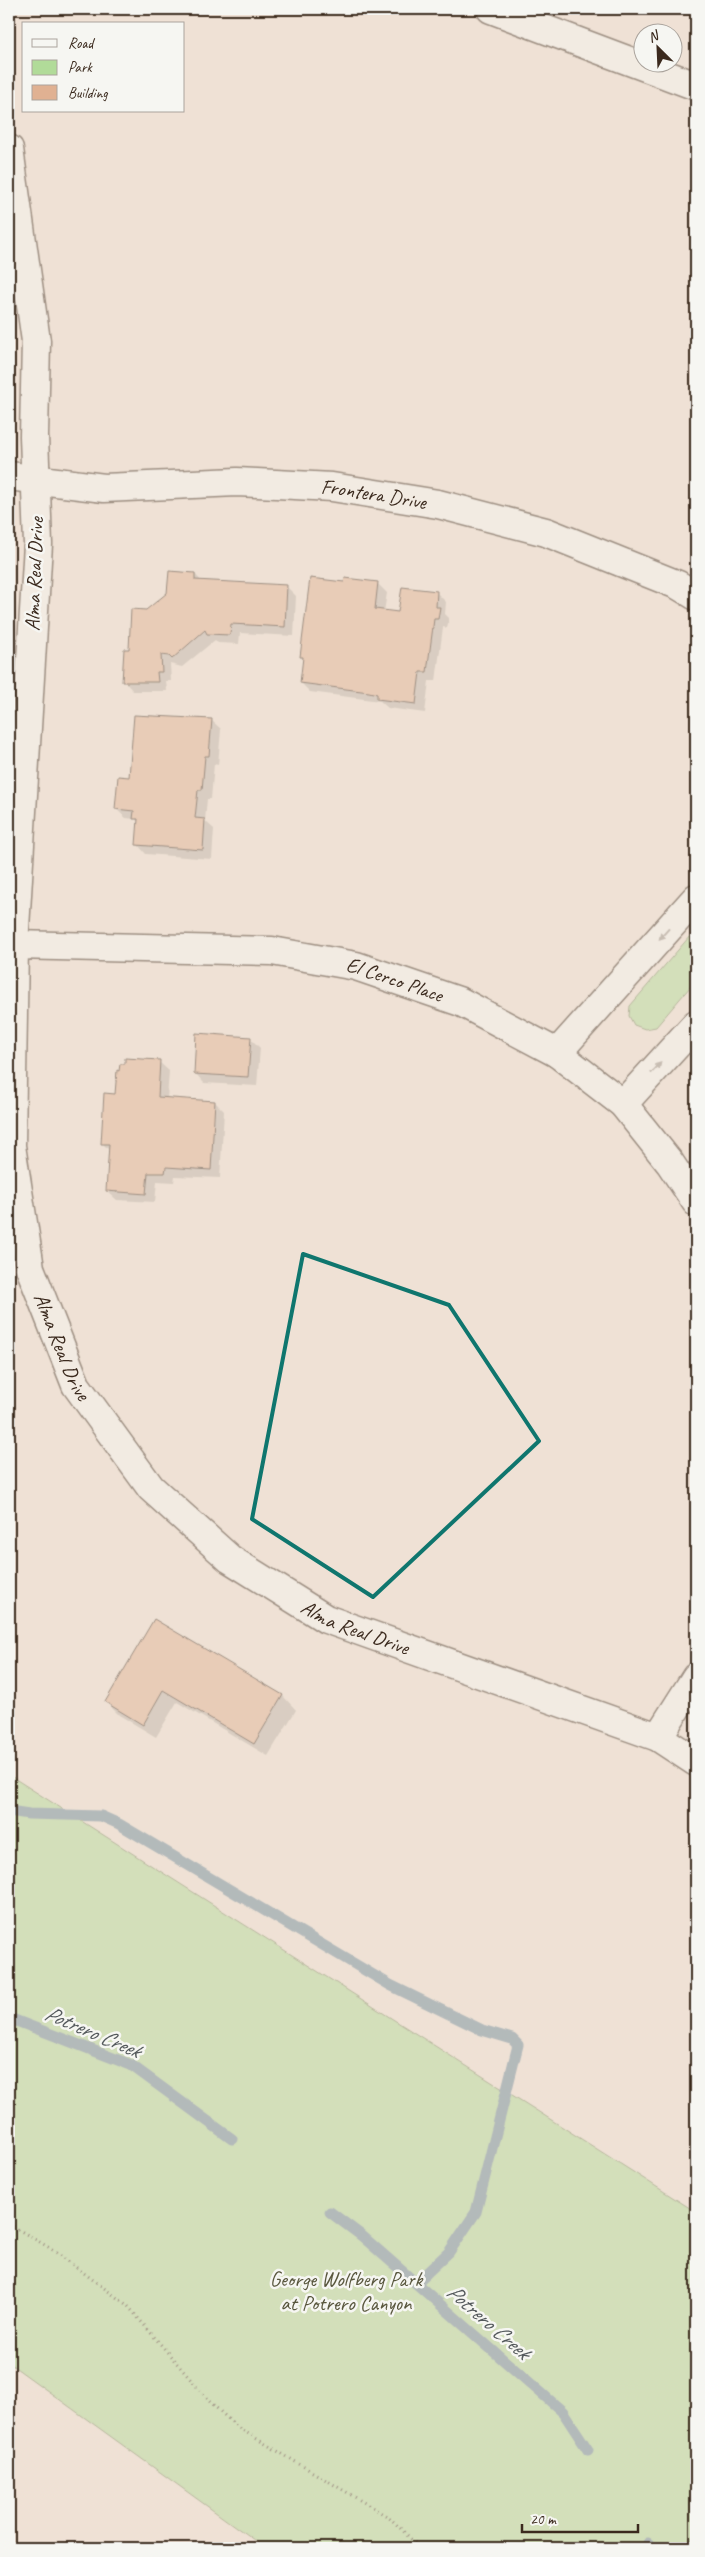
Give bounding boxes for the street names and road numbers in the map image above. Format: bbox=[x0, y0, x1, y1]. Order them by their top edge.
street label: Frontera Drive bbox=[320, 473, 429, 515]
street label: Alma Real Drive bbox=[19, 515, 49, 631]
street label: El Cerco Place bbox=[344, 951, 448, 1009]
street label: Alma Real Drive bbox=[28, 1289, 97, 1407]
street label: Alma Real Drive bbox=[296, 1594, 414, 1661]

